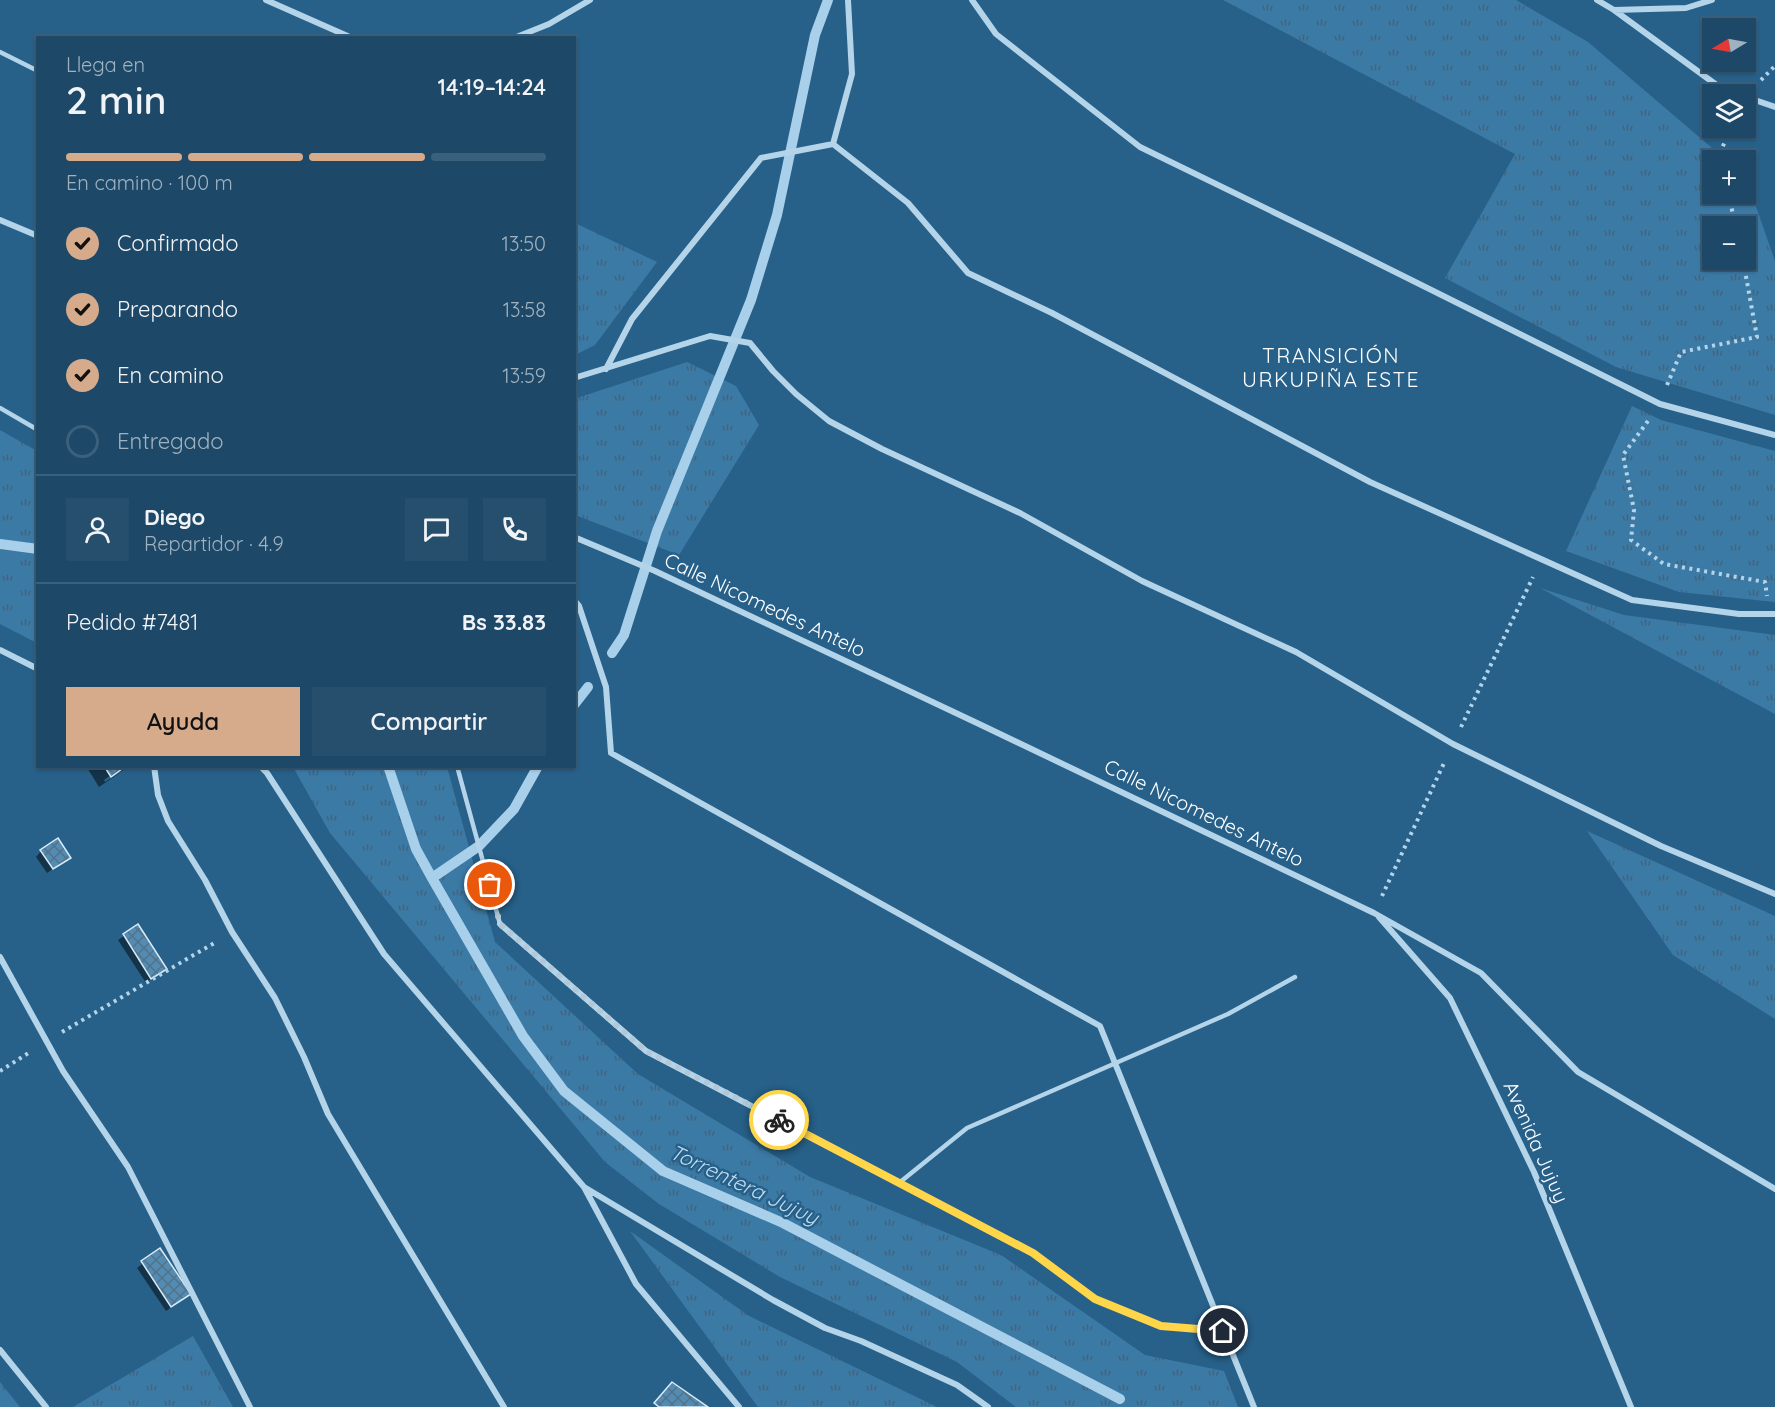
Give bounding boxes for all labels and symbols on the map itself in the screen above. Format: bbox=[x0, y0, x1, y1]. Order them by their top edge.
north arrow bbox=[1702, 18, 1756, 72]
district label: TRANSICIÓN URKUPIÑA ESTE bbox=[1242, 342, 1420, 392]
street label: Calle Nicomedes Antelo bbox=[661, 547, 870, 662]
street label: Calle Nicomedes Antelo bbox=[1100, 753, 1308, 872]
pin bbox=[464, 859, 515, 910]
street label: Avenida Jujuy bbox=[1498, 1077, 1574, 1207]
courier bbox=[749, 1090, 809, 1150]
water label: Torrentera Jujuy bbox=[666, 1138, 824, 1230]
pin bbox=[1197, 1305, 1248, 1356]

